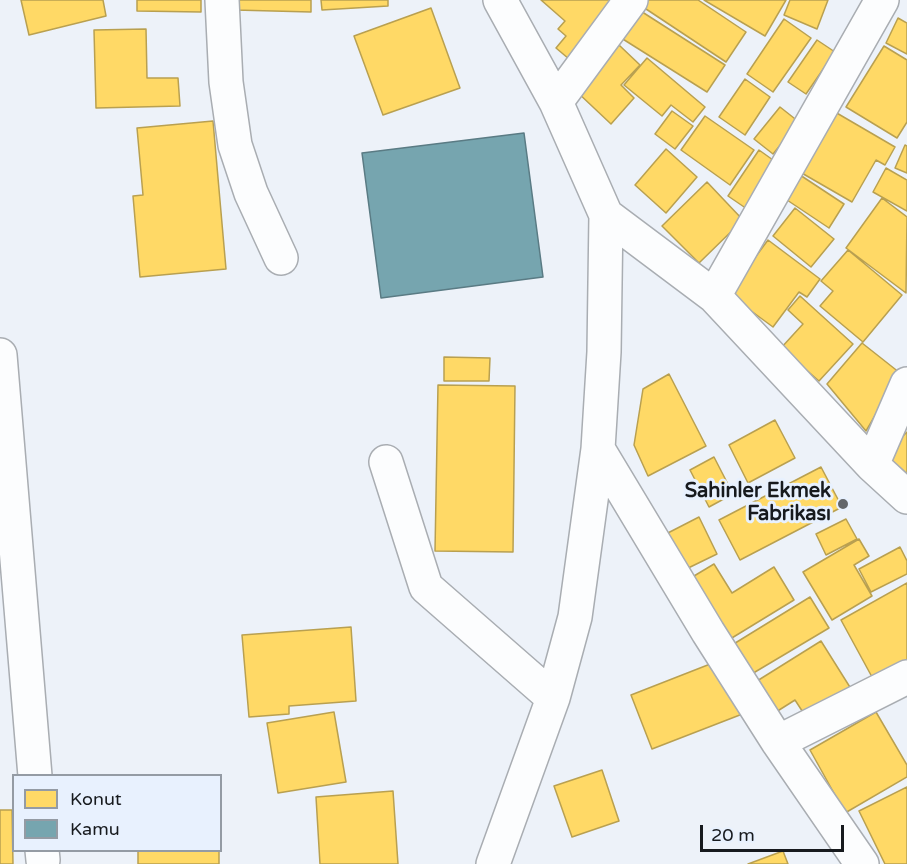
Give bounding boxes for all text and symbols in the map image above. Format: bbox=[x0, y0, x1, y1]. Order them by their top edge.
place label: Sahinler Ekmek Fabrikası bbox=[685, 480, 831, 527]
marker: Sahinler Ekmek Fabrikası bbox=[836, 497, 850, 511]
legend bbox=[12, 774, 222, 852]
text: Konut bbox=[70, 788, 122, 810]
scale bar bbox=[703, 813, 847, 851]
text: Kamu bbox=[70, 818, 120, 840]
text: 20 m bbox=[711, 824, 755, 846]

